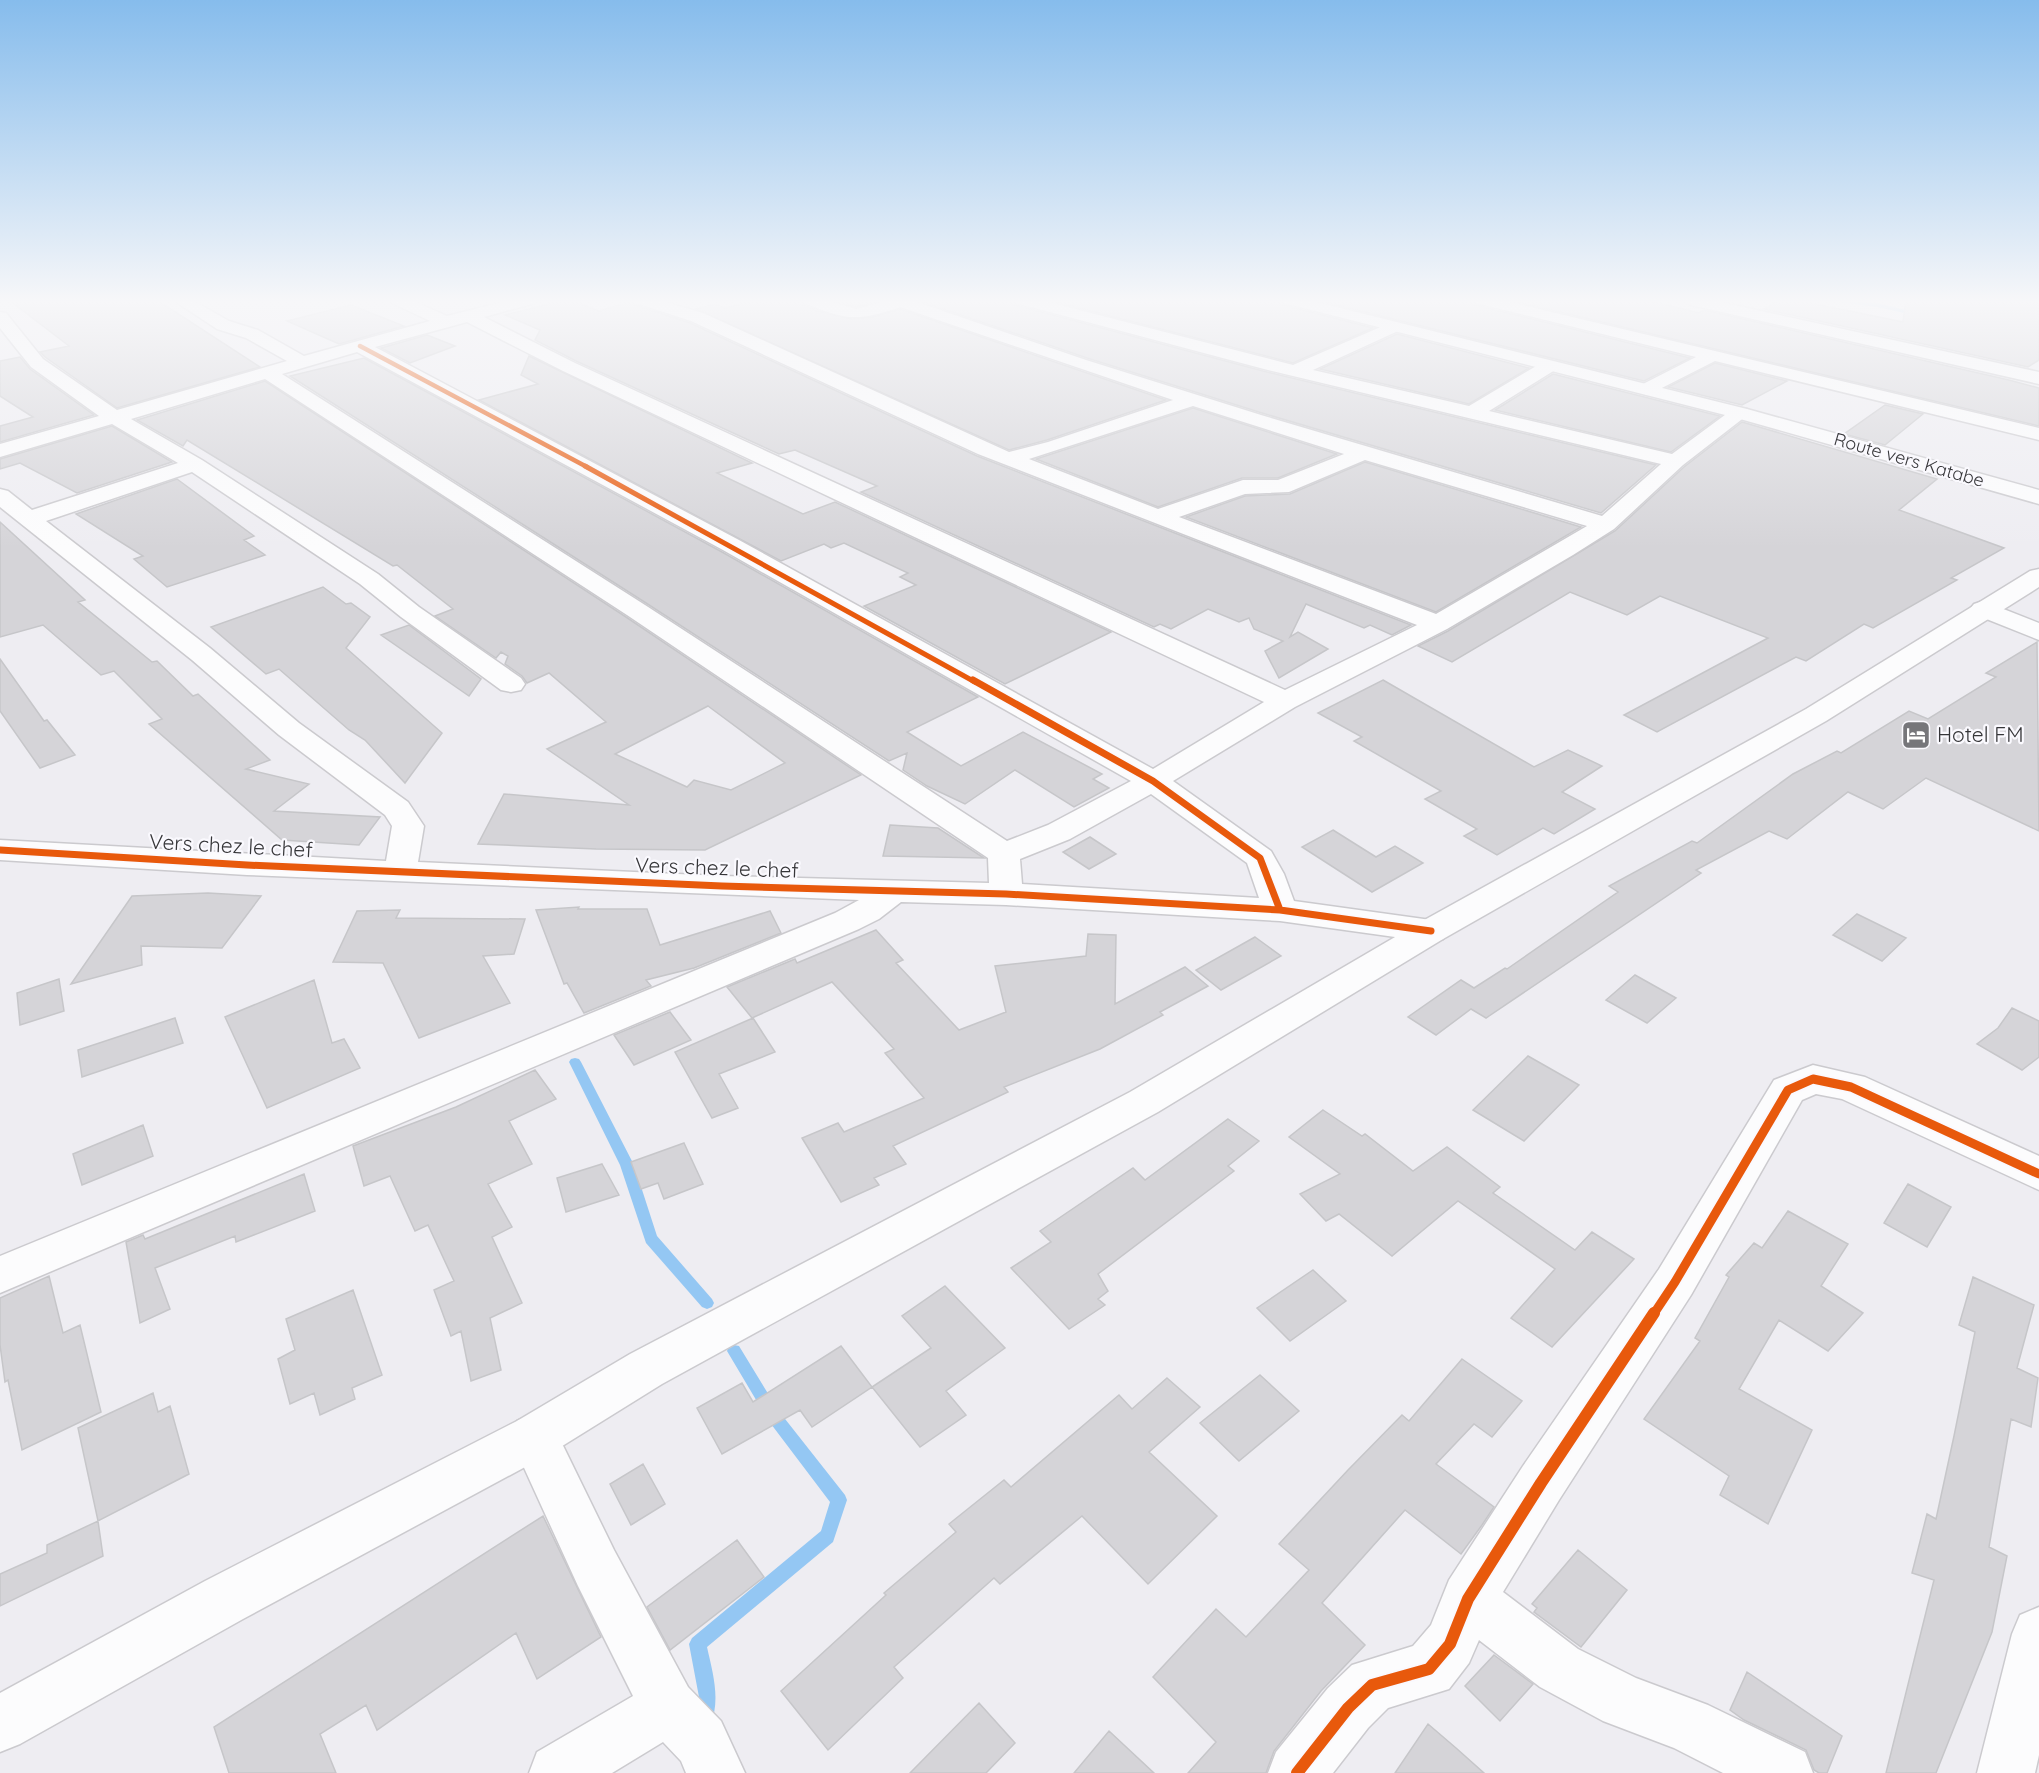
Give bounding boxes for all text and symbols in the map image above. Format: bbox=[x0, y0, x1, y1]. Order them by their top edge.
street label: Route vers Katabe bbox=[1831, 427, 1987, 492]
hotel icon: Hotel FM bbox=[1900, 719, 1932, 751]
place label: Hotel FM bbox=[1937, 721, 2024, 747]
street label: Vers chez le chef bbox=[149, 828, 314, 862]
street label: Vers chez le chef bbox=[635, 851, 800, 883]

